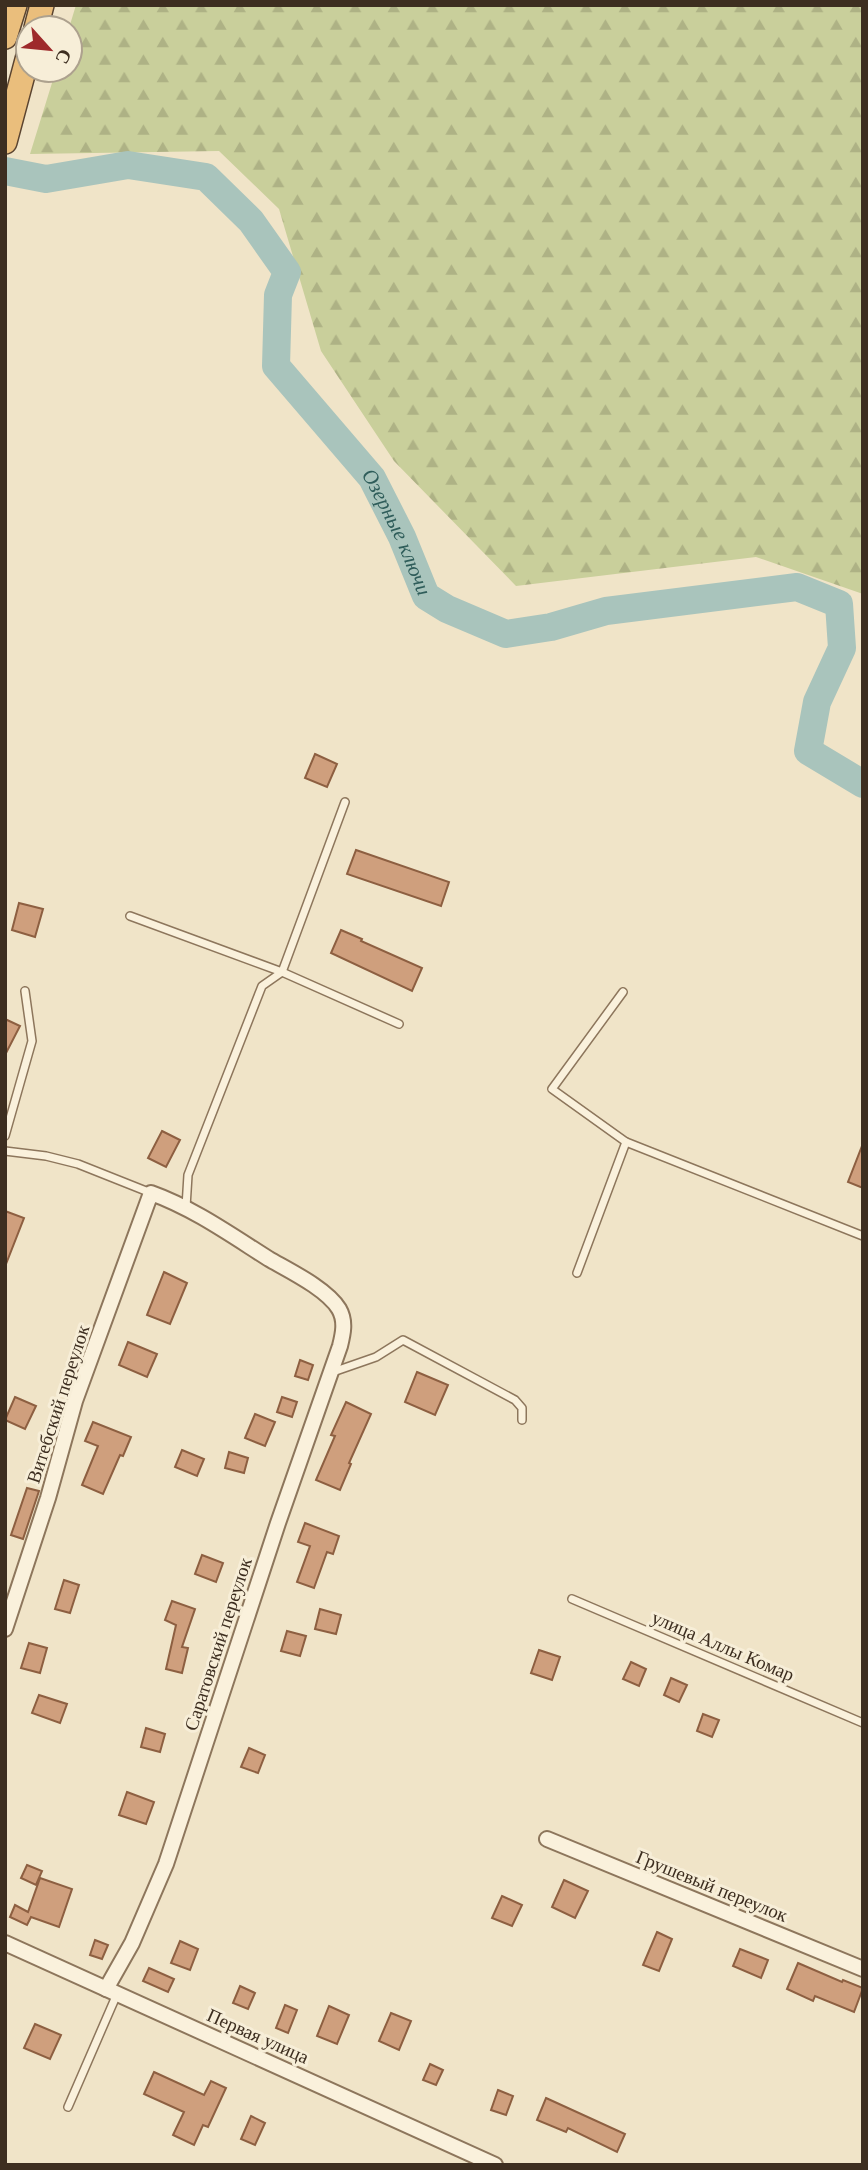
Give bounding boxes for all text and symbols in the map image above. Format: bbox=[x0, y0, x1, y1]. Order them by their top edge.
north arrow bbox=[14, 14, 84, 84]
text: С bbox=[51, 46, 76, 67]
water label: Озерные ключи bbox=[357, 463, 436, 599]
street label: Витебский переулок bbox=[23, 1322, 94, 1486]
street label: Саратовский переулок bbox=[180, 1554, 256, 1733]
street label: улица Аллы Комар bbox=[649, 1607, 797, 1685]
street label: Грушевый переулок bbox=[633, 1846, 791, 1926]
street label: Первая улица bbox=[204, 2004, 313, 2068]

